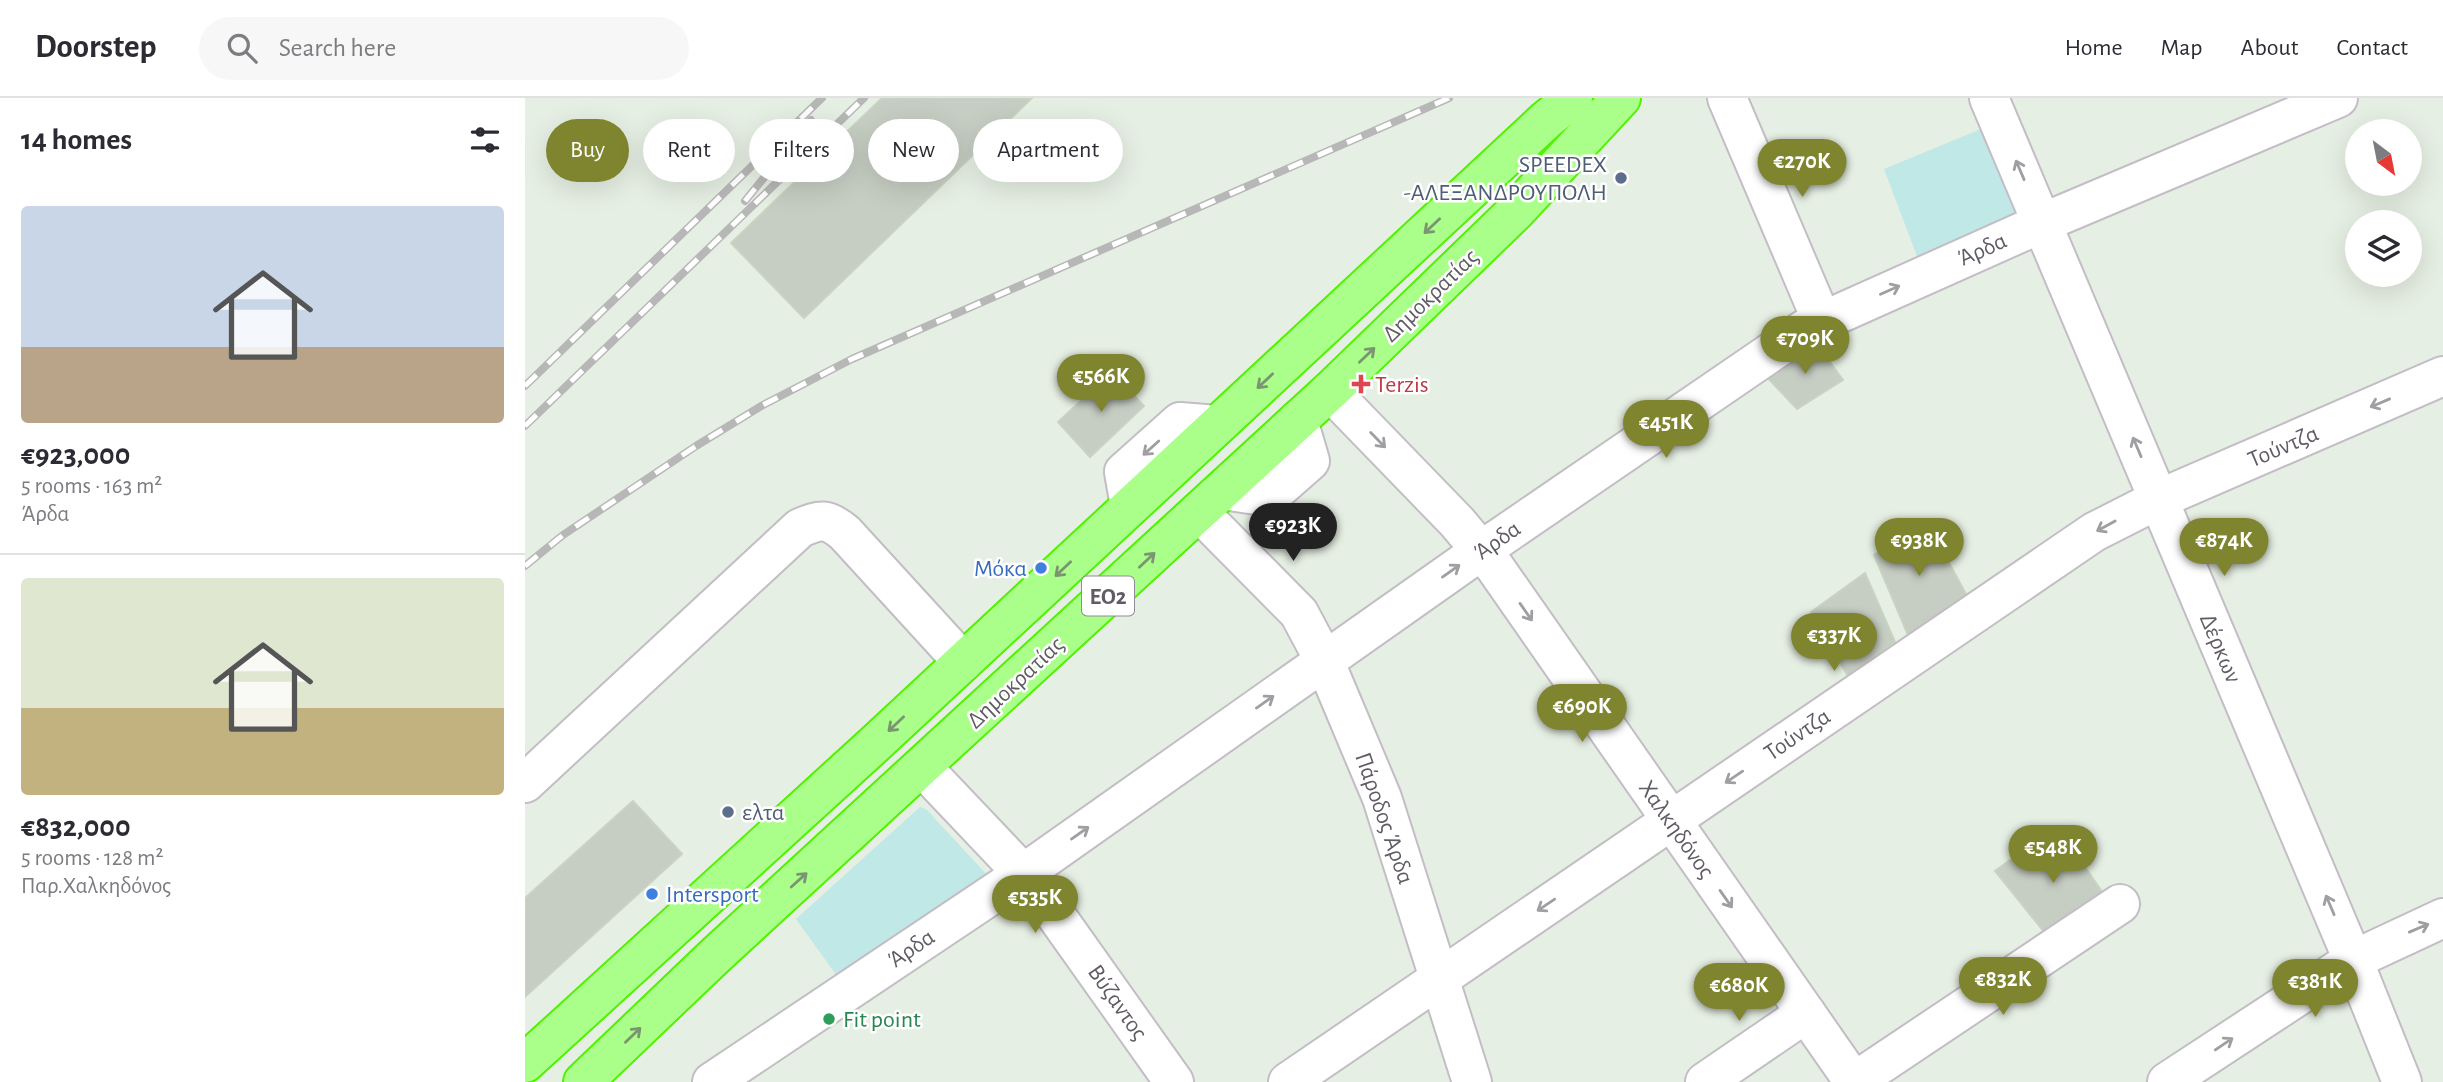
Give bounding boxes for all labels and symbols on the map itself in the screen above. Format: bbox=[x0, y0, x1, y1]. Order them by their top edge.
north arrow bbox=[2345, 119, 2422, 196]
pin: €270K bbox=[1753, 140, 1851, 199]
place label: SPEEDEX -ΑΛΕΞΑΝΔΡΟΥΠΟΛΗ bbox=[1403, 153, 1607, 205]
one-way arrow bbox=[2012, 160, 2025, 181]
marker: SPEEDEX -ΑΛΕΞΑΝΔΡΟΥΠΟΛΗ bbox=[1613, 170, 1629, 186]
one-way arrow bbox=[1423, 218, 1441, 234]
street label: Άρδα bbox=[1954, 229, 2010, 271]
street label: Δημοκρατίας bbox=[1378, 245, 1483, 347]
one-way arrow bbox=[1878, 283, 1900, 296]
pin: €709K bbox=[1756, 316, 1854, 376]
one-way arrow bbox=[1358, 347, 1375, 364]
pin: €566K bbox=[1052, 354, 1150, 414]
one-way arrow bbox=[1257, 372, 1274, 389]
place label: Terzis bbox=[1375, 373, 1429, 397]
marker: Terzis bbox=[1353, 376, 1369, 392]
one-way arrow bbox=[2370, 398, 2392, 411]
pin: €451K bbox=[1617, 400, 1715, 460]
street label: Τούντζα bbox=[2245, 421, 2322, 472]
one-way arrow bbox=[1369, 431, 1386, 448]
one-way arrow bbox=[2130, 437, 2143, 459]
one-way arrow bbox=[1142, 440, 1160, 456]
pin: €923K bbox=[1244, 504, 1342, 563]
street label: Άρδα bbox=[1470, 516, 1525, 565]
pin: €938K bbox=[1870, 518, 1968, 578]
pin: €874K bbox=[2175, 518, 2273, 578]
one-way arrow bbox=[2096, 519, 2116, 533]
one-way arrow bbox=[1138, 552, 1155, 569]
place label: Μόκα bbox=[974, 557, 1027, 581]
marker: Μόκα bbox=[1033, 560, 1049, 576]
one-way arrow bbox=[1055, 561, 1072, 578]
one-way arrow bbox=[1441, 564, 1460, 578]
road number: ΕΟ2 bbox=[1082, 576, 1134, 616]
one-way arrow bbox=[1519, 602, 1533, 621]
street label: Δέρκων bbox=[2195, 610, 2245, 687]
pin: €337K bbox=[1785, 614, 1883, 673]
street label: Δημοκρατίας bbox=[963, 632, 1069, 733]
pin: €690K bbox=[1533, 684, 1631, 744]
one-way arrow bbox=[1255, 695, 1274, 709]
street label: Τούντζα bbox=[1760, 704, 1835, 766]
one-way arrow bbox=[888, 716, 905, 733]
street label: Πάροδος Άρδα bbox=[1350, 749, 1418, 887]
one-way arrow bbox=[1725, 769, 1744, 784]
street label: Χαλκηδόνος bbox=[1634, 776, 1719, 883]
place label: ελτα bbox=[742, 801, 785, 825]
marker: ελτα bbox=[720, 804, 736, 820]
one-way arrow bbox=[1070, 826, 1089, 840]
pin: €548K bbox=[2004, 826, 2102, 885]
one-way arrow bbox=[790, 872, 808, 888]
pin: €535K bbox=[986, 876, 1084, 935]
place label: Intersport bbox=[666, 883, 759, 907]
marker: Intersport bbox=[644, 886, 660, 902]
one-way arrow bbox=[1719, 889, 1733, 908]
one-way arrow bbox=[2322, 895, 2335, 917]
one-way arrow bbox=[1537, 897, 1556, 912]
one-way arrow bbox=[2408, 921, 2430, 934]
street label: Άρδα bbox=[884, 925, 939, 973]
pin: €832K bbox=[1954, 958, 2052, 1017]
pin: €381K bbox=[2266, 960, 2364, 1019]
street label: Βύζαντος bbox=[1083, 961, 1152, 1045]
pin: €680K bbox=[1690, 964, 1788, 1023]
place label: Fit point bbox=[843, 1008, 921, 1032]
marker: Fit point bbox=[821, 1011, 837, 1027]
one-way arrow bbox=[623, 1027, 641, 1044]
one-way arrow bbox=[2214, 1037, 2233, 1051]

